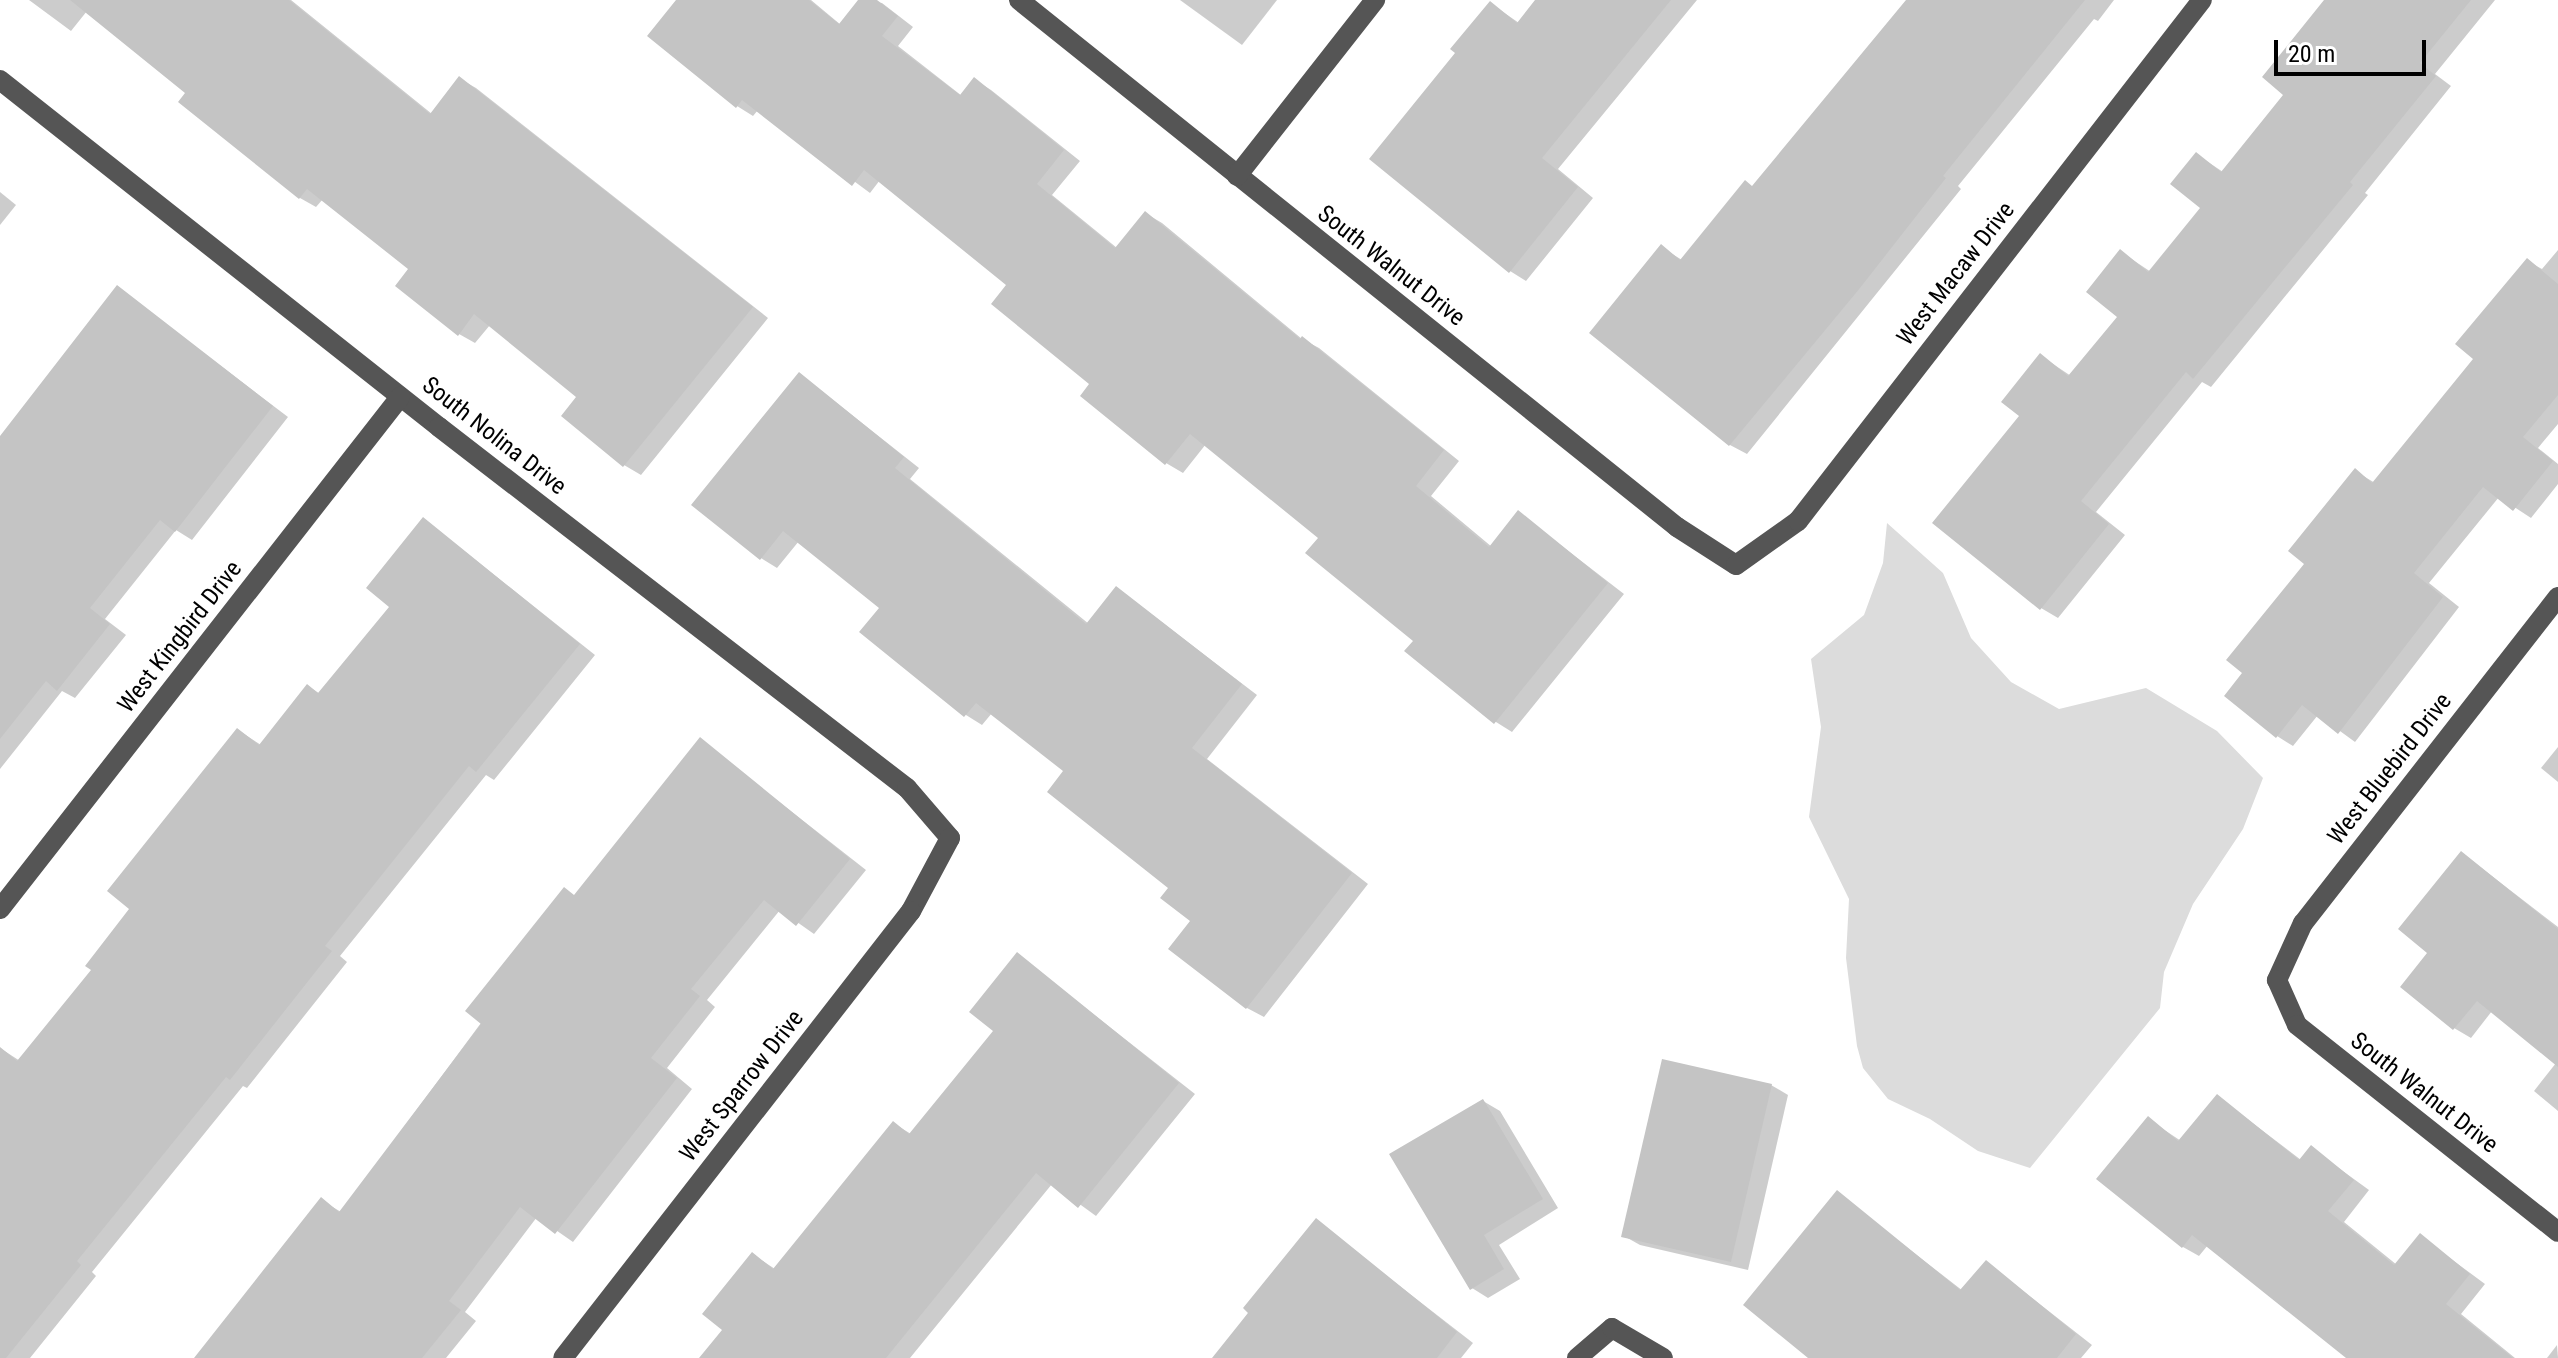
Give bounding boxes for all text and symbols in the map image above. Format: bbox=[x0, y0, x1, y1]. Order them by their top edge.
scale bar bbox=[2278, 24, 2430, 74]
text: 20 m bbox=[2288, 40, 2335, 68]
street label: West Macaw Drive bbox=[1891, 197, 2021, 351]
street label: South Walnut Drive bbox=[1312, 200, 1470, 332]
street label: South Nolina Drive bbox=[416, 371, 572, 501]
street label: West Kingbird Drive bbox=[112, 555, 248, 719]
street label: West Bluebird Drive bbox=[2322, 688, 2458, 850]
street label: West Sparrow Drive bbox=[674, 1005, 810, 1167]
street label: South Walnut Drive bbox=[2345, 1027, 2503, 1159]

